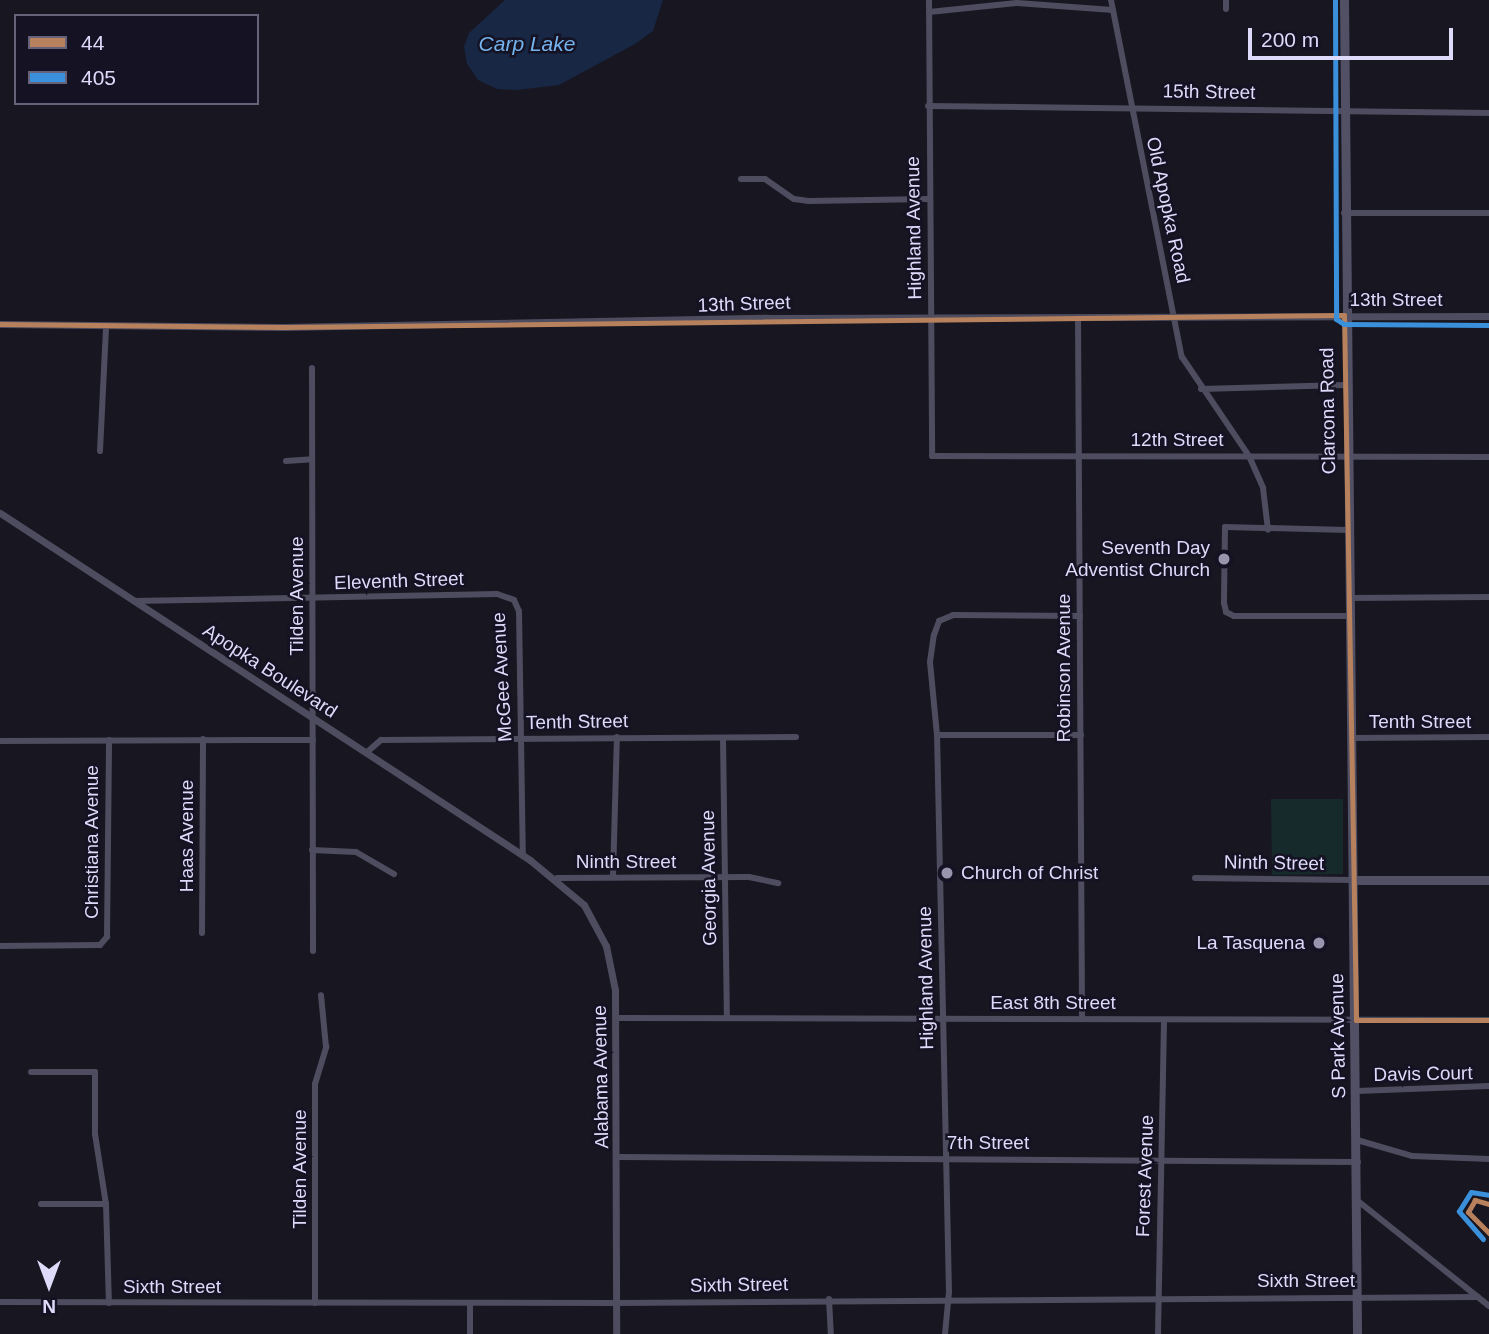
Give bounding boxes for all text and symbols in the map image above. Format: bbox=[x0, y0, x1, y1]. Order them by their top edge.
legend bbox=[14, 14, 259, 105]
scale bar bbox=[1251, 14, 1456, 58]
text: 200 m bbox=[1261, 28, 1319, 51]
text: 44 bbox=[81, 31, 104, 54]
water label: Carp Lake bbox=[479, 31, 575, 57]
text: 405 bbox=[81, 66, 116, 89]
street label: 15th Street bbox=[1162, 80, 1256, 104]
street label: Old Apopka Road bbox=[1141, 134, 1195, 286]
street label: Highland Avenue bbox=[901, 156, 927, 300]
street label: 13th Street bbox=[1350, 289, 1442, 311]
street label: 13th Street bbox=[697, 291, 791, 317]
street label: Clarcona Road bbox=[1315, 347, 1341, 475]
street label: 12th Street bbox=[1131, 429, 1223, 451]
street label: Tilden Avenue bbox=[286, 536, 308, 656]
place label: Seventh Day Adventist Church bbox=[1065, 537, 1210, 581]
marker: Seventh Day Adventist Church bbox=[1216, 551, 1232, 567]
street label: Eleventh Street bbox=[334, 567, 464, 595]
street label: Robinson Avenue bbox=[1053, 593, 1075, 743]
street label: McGee Avenue bbox=[487, 611, 517, 743]
street label: Apopka Boulevard bbox=[199, 619, 341, 723]
street label: Tenth Street bbox=[526, 710, 628, 734]
street label: Tenth Street bbox=[1369, 711, 1471, 733]
street label: Christiana Avenue bbox=[81, 765, 103, 919]
street label: Haas Avenue bbox=[176, 779, 198, 893]
street label: Georgia Avenue bbox=[696, 809, 722, 947]
street label: Ninth Street bbox=[576, 851, 676, 873]
street label: Ninth Street bbox=[1224, 851, 1324, 875]
place label: Church of Christ bbox=[961, 862, 1098, 884]
marker: Church of Christ bbox=[939, 865, 955, 881]
street label: Highland Avenue bbox=[913, 906, 939, 1050]
place label: La Tasquena bbox=[1196, 932, 1305, 954]
marker: La Tasquena bbox=[1311, 935, 1327, 951]
street label: S Park Avenue bbox=[1325, 973, 1351, 1099]
street label: East 8th Street bbox=[990, 992, 1116, 1014]
street label: Alabama Avenue bbox=[588, 1005, 614, 1149]
street label: Davis Court bbox=[1373, 1062, 1473, 1086]
street label: Tilden Avenue bbox=[289, 1109, 311, 1229]
street label: Forest Avenue bbox=[1131, 1114, 1159, 1238]
street label: 7th Street bbox=[947, 1132, 1029, 1154]
north arrow bbox=[14, 1250, 84, 1320]
street label: Sixth Street bbox=[1257, 1270, 1355, 1292]
street label: Sixth Street bbox=[690, 1273, 788, 1297]
street label: Sixth Street bbox=[123, 1276, 221, 1298]
text: N bbox=[42, 1296, 56, 1317]

